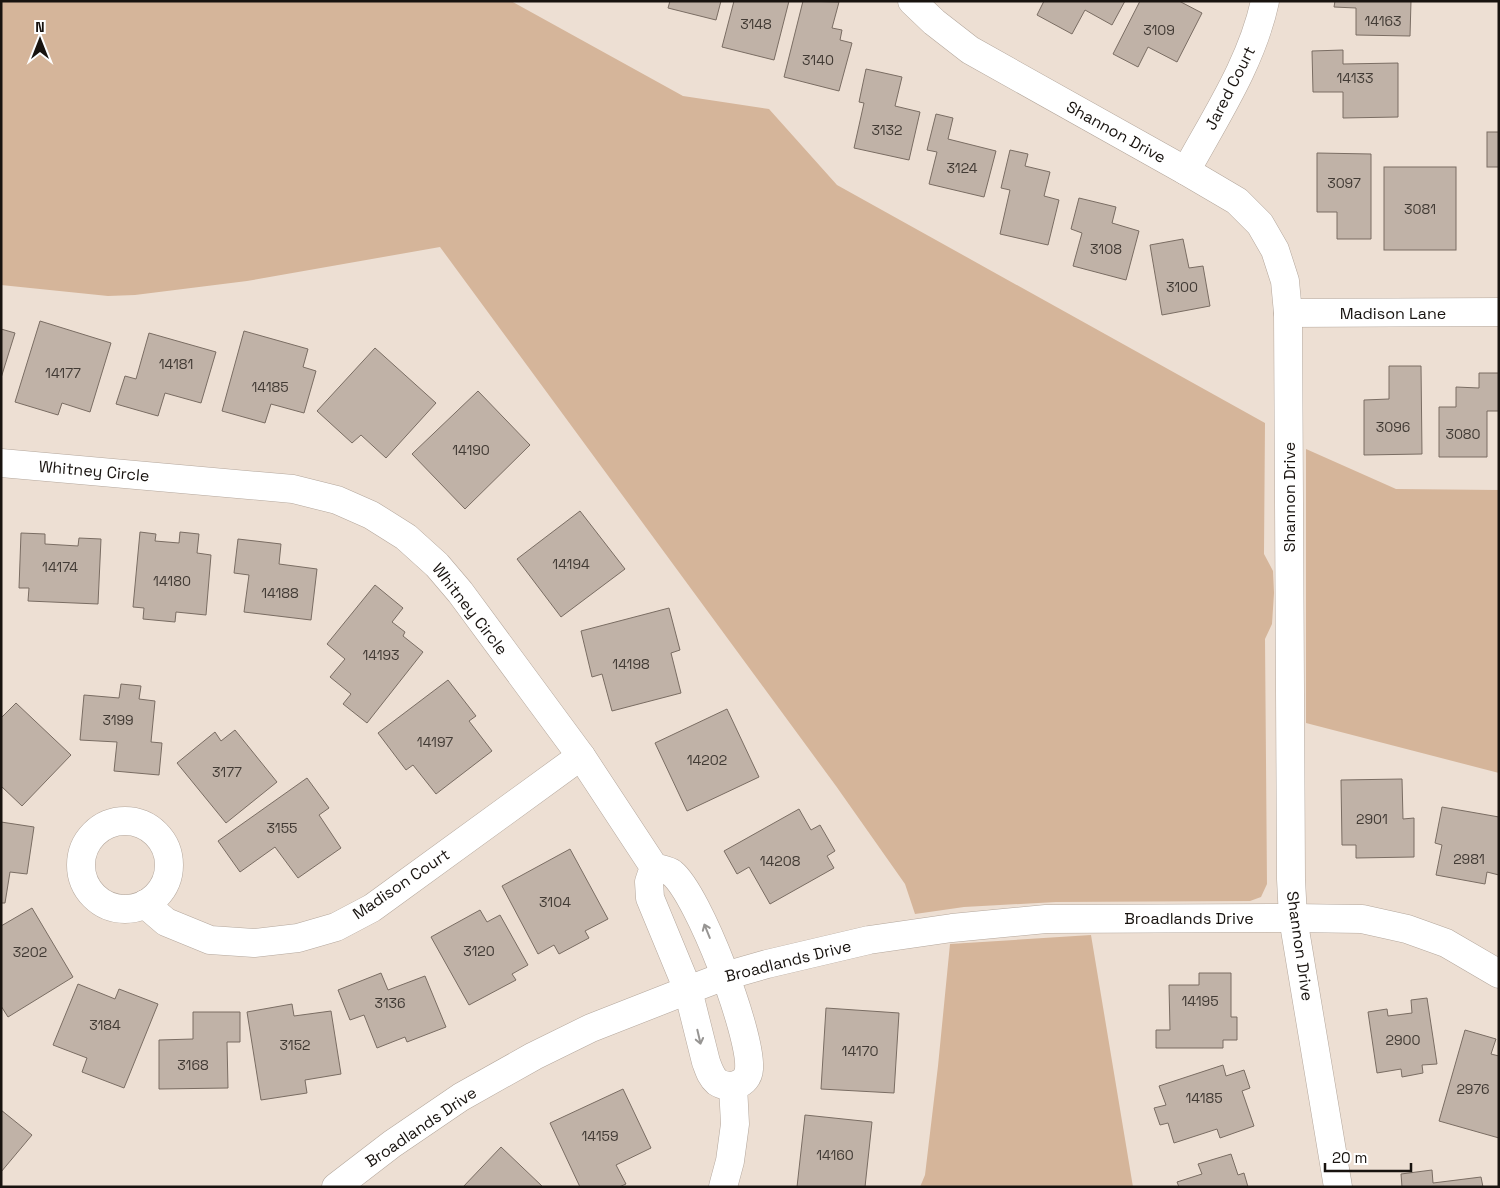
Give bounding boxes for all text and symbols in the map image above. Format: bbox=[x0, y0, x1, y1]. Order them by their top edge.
house number: 14163 bbox=[1364, 12, 1402, 30]
north arrow bbox=[15, 15, 65, 65]
house number: 3148 bbox=[740, 15, 772, 33]
text: N bbox=[35, 18, 45, 36]
house number: 3109 bbox=[1143, 21, 1175, 39]
street label: Jared Court bbox=[1200, 43, 1260, 133]
house number: 3140 bbox=[802, 51, 834, 69]
house number: 14133 bbox=[1336, 69, 1374, 87]
street label: Shannon Drive bbox=[1063, 96, 1169, 168]
house number: 3132 bbox=[871, 121, 903, 139]
house number: 3124 bbox=[947, 159, 978, 177]
house number: 3097 bbox=[1327, 174, 1361, 192]
house number: 3081 bbox=[1404, 200, 1436, 218]
house number: 3108 bbox=[1090, 240, 1122, 258]
house number: 3100 bbox=[1166, 278, 1198, 296]
street label: Madison Lane bbox=[1340, 303, 1446, 324]
house number: 14181 bbox=[159, 355, 193, 373]
house number: 14177 bbox=[45, 364, 81, 382]
house number: 14185 bbox=[251, 378, 289, 396]
house number: 3096 bbox=[1376, 418, 1410, 436]
house number: 3080 bbox=[1445, 425, 1481, 443]
house number: 14190 bbox=[452, 441, 490, 459]
street label: Shannon Drive bbox=[1279, 442, 1300, 552]
street label: Whitney Circle bbox=[38, 456, 150, 486]
house number: 14194 bbox=[552, 555, 590, 573]
house number: 14174 bbox=[42, 558, 78, 576]
street label: Whitney Circle bbox=[428, 559, 512, 659]
house number: 14180 bbox=[153, 572, 191, 590]
house number: 14188 bbox=[261, 584, 299, 602]
house number: 14193 bbox=[362, 646, 400, 664]
house number: 14198 bbox=[612, 655, 650, 673]
house number: 3199 bbox=[102, 711, 134, 729]
house number: 14197 bbox=[417, 733, 453, 751]
house number: 14202 bbox=[687, 751, 727, 769]
house number: 3177 bbox=[212, 763, 242, 781]
house number: 2901 bbox=[1356, 810, 1388, 828]
house number: 3155 bbox=[267, 819, 297, 837]
street label: Madison Court bbox=[348, 844, 454, 924]
house number: 2981 bbox=[1453, 850, 1485, 868]
house number: 14208 bbox=[760, 852, 801, 870]
street label: Shannon Drive bbox=[1282, 890, 1318, 1002]
house number: 3104 bbox=[539, 893, 571, 911]
street label: Broadlands Drive bbox=[1124, 908, 1254, 929]
one-way arrow bbox=[702, 924, 711, 939]
street label: Broadlands Drive bbox=[723, 935, 853, 987]
house number: 3120 bbox=[463, 942, 495, 960]
house number: 3202 bbox=[13, 943, 47, 961]
house number: 14195 bbox=[1181, 992, 1219, 1010]
house number: 3136 bbox=[374, 994, 406, 1012]
house number: 3184 bbox=[89, 1016, 121, 1034]
one-way arrow bbox=[695, 1028, 704, 1044]
house number: 2900 bbox=[1386, 1031, 1420, 1049]
house number: 3152 bbox=[280, 1036, 310, 1054]
house number: 14170 bbox=[842, 1042, 878, 1060]
house number: 3168 bbox=[177, 1056, 209, 1074]
house number: 2976 bbox=[1456, 1080, 1490, 1098]
street label: Broadlands Drive bbox=[361, 1082, 481, 1172]
house number: 14185 bbox=[1185, 1089, 1223, 1107]
house number: 14159 bbox=[581, 1127, 619, 1145]
scale bar bbox=[1325, 1140, 1411, 1172]
house number: 14160 bbox=[816, 1146, 854, 1164]
text: 20 m bbox=[1332, 1148, 1367, 1167]

